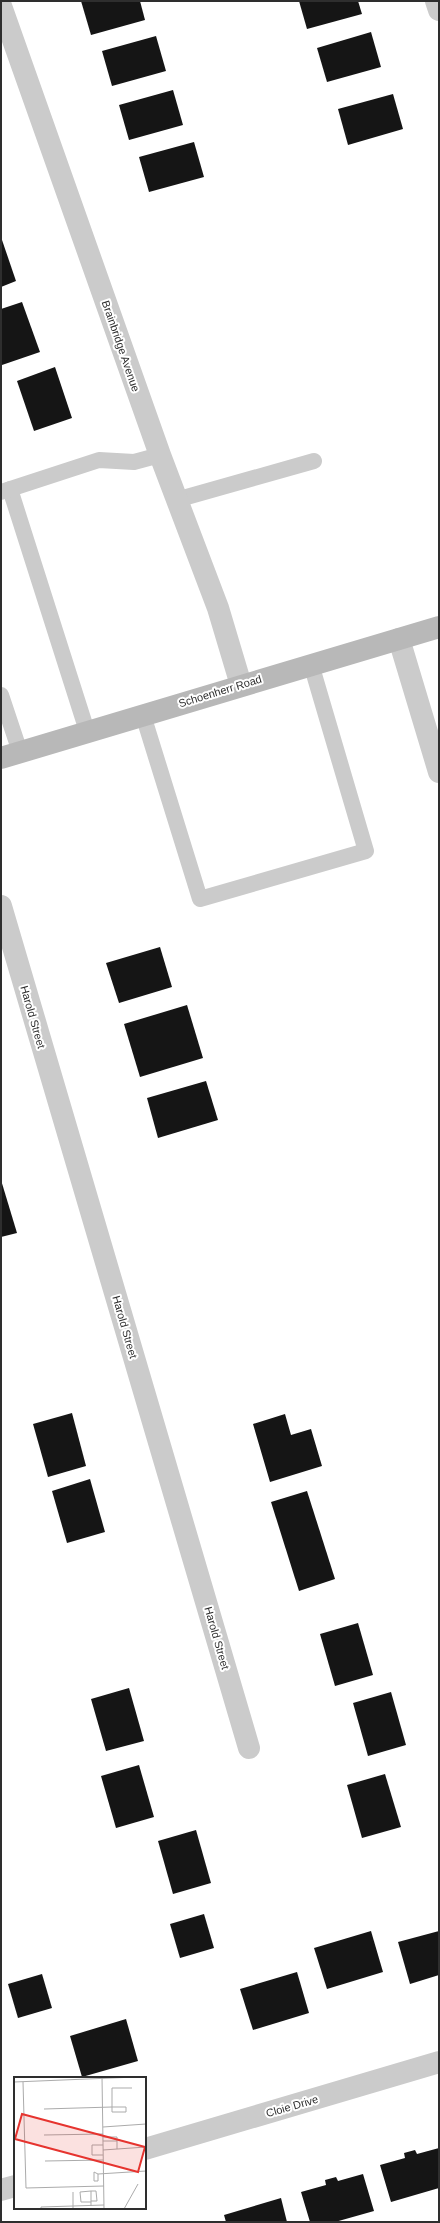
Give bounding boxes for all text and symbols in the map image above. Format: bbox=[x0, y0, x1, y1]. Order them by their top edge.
street label: Brainbridge Avenue bbox=[100, 299, 142, 393]
street label: Schoenherr Road bbox=[177, 673, 263, 709]
street label: Harold Street bbox=[18, 984, 48, 1050]
street label: Harold Street bbox=[110, 1294, 140, 1360]
street label: Harold Street bbox=[202, 1605, 232, 1671]
inset map bbox=[14, 2077, 146, 2209]
street label: Cloie Drive bbox=[264, 2093, 320, 2119]

